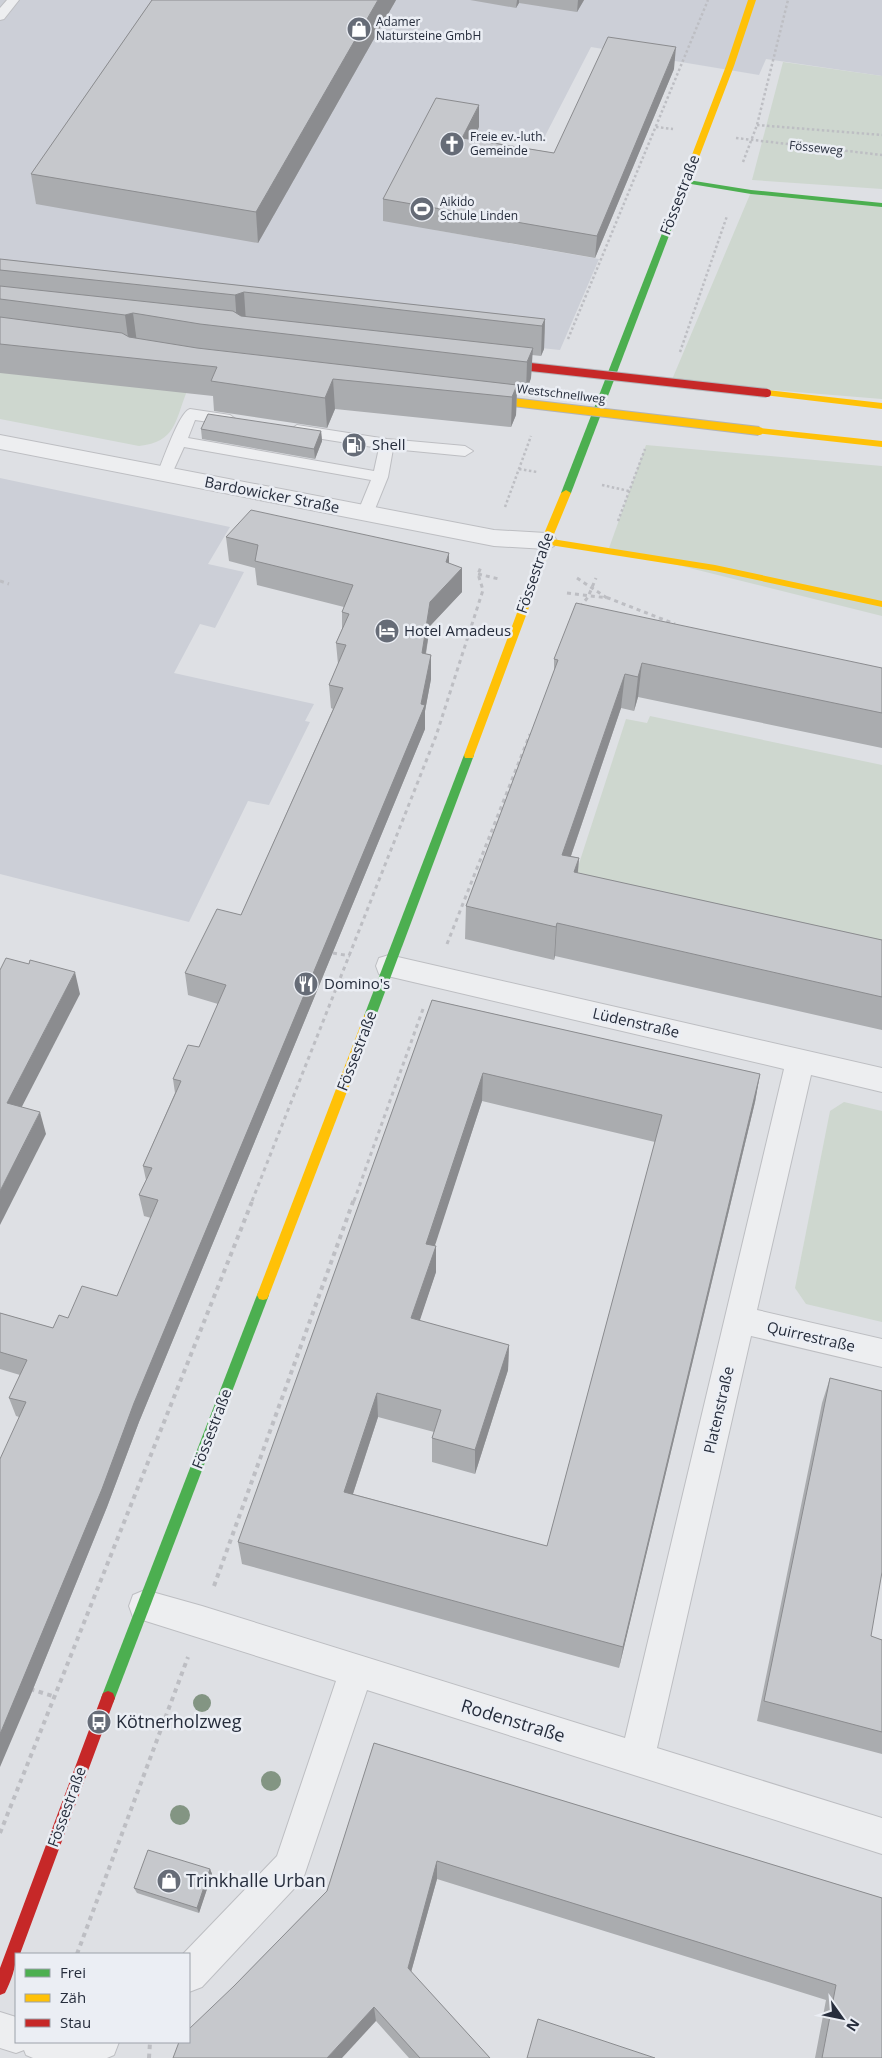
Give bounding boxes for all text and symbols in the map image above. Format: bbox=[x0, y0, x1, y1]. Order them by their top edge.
place label: Adamer Natursteine GmbH bbox=[376, 13, 481, 44]
shop icon: Adamer Natursteine GmbH bbox=[346, 16, 372, 42]
place label: Freie ev.-luth. Gemeinde bbox=[470, 128, 546, 159]
church icon: Freie ev.-luth. Gemeinde bbox=[439, 131, 465, 157]
street label: Fösseweg bbox=[788, 136, 844, 159]
street label: Fössestraße bbox=[655, 152, 703, 238]
place label: Aikido Schule Linden bbox=[440, 193, 518, 224]
sports icon: Aikido Schule Linden bbox=[409, 196, 435, 222]
street label: Westschnellweg bbox=[516, 380, 607, 407]
fuel station icon: Shell bbox=[341, 432, 367, 458]
place label: Shell bbox=[372, 434, 405, 454]
street label: Bardowicker Straße bbox=[203, 471, 341, 517]
street label: Fössestraße bbox=[511, 530, 557, 616]
hotel icon: Hotel Amadeus bbox=[374, 618, 400, 644]
place label: Hotel Amadeus bbox=[404, 620, 511, 640]
restaurant icon: Domino's bbox=[293, 971, 319, 997]
place label: Domino's bbox=[324, 973, 390, 993]
street label: Lüdenstraße bbox=[591, 1002, 682, 1042]
street label: Fössestraße bbox=[332, 1008, 380, 1094]
street label: Quirrestraße bbox=[765, 1316, 857, 1356]
street label: Platenstraße bbox=[698, 1364, 738, 1455]
street label: Fössestraße bbox=[187, 1386, 235, 1472]
street label: Rodenstraße bbox=[458, 1693, 568, 1747]
bus stop icon: Kötnerholzweg bbox=[86, 1709, 112, 1735]
place label: Kötnerholzweg bbox=[116, 1709, 242, 1733]
street label: Fössestraße bbox=[42, 1764, 90, 1850]
shop icon: Trinkhalle Urban bbox=[156, 1868, 182, 1894]
place label: Trinkhalle Urban bbox=[186, 1868, 326, 1892]
legend bbox=[15, 1953, 190, 2043]
text: Frei bbox=[60, 1962, 86, 1982]
text: Zäh bbox=[60, 1987, 86, 2007]
north arrow bbox=[817, 1993, 867, 2043]
text: Stau bbox=[60, 2012, 91, 2032]
text: N bbox=[842, 2015, 864, 2035]

